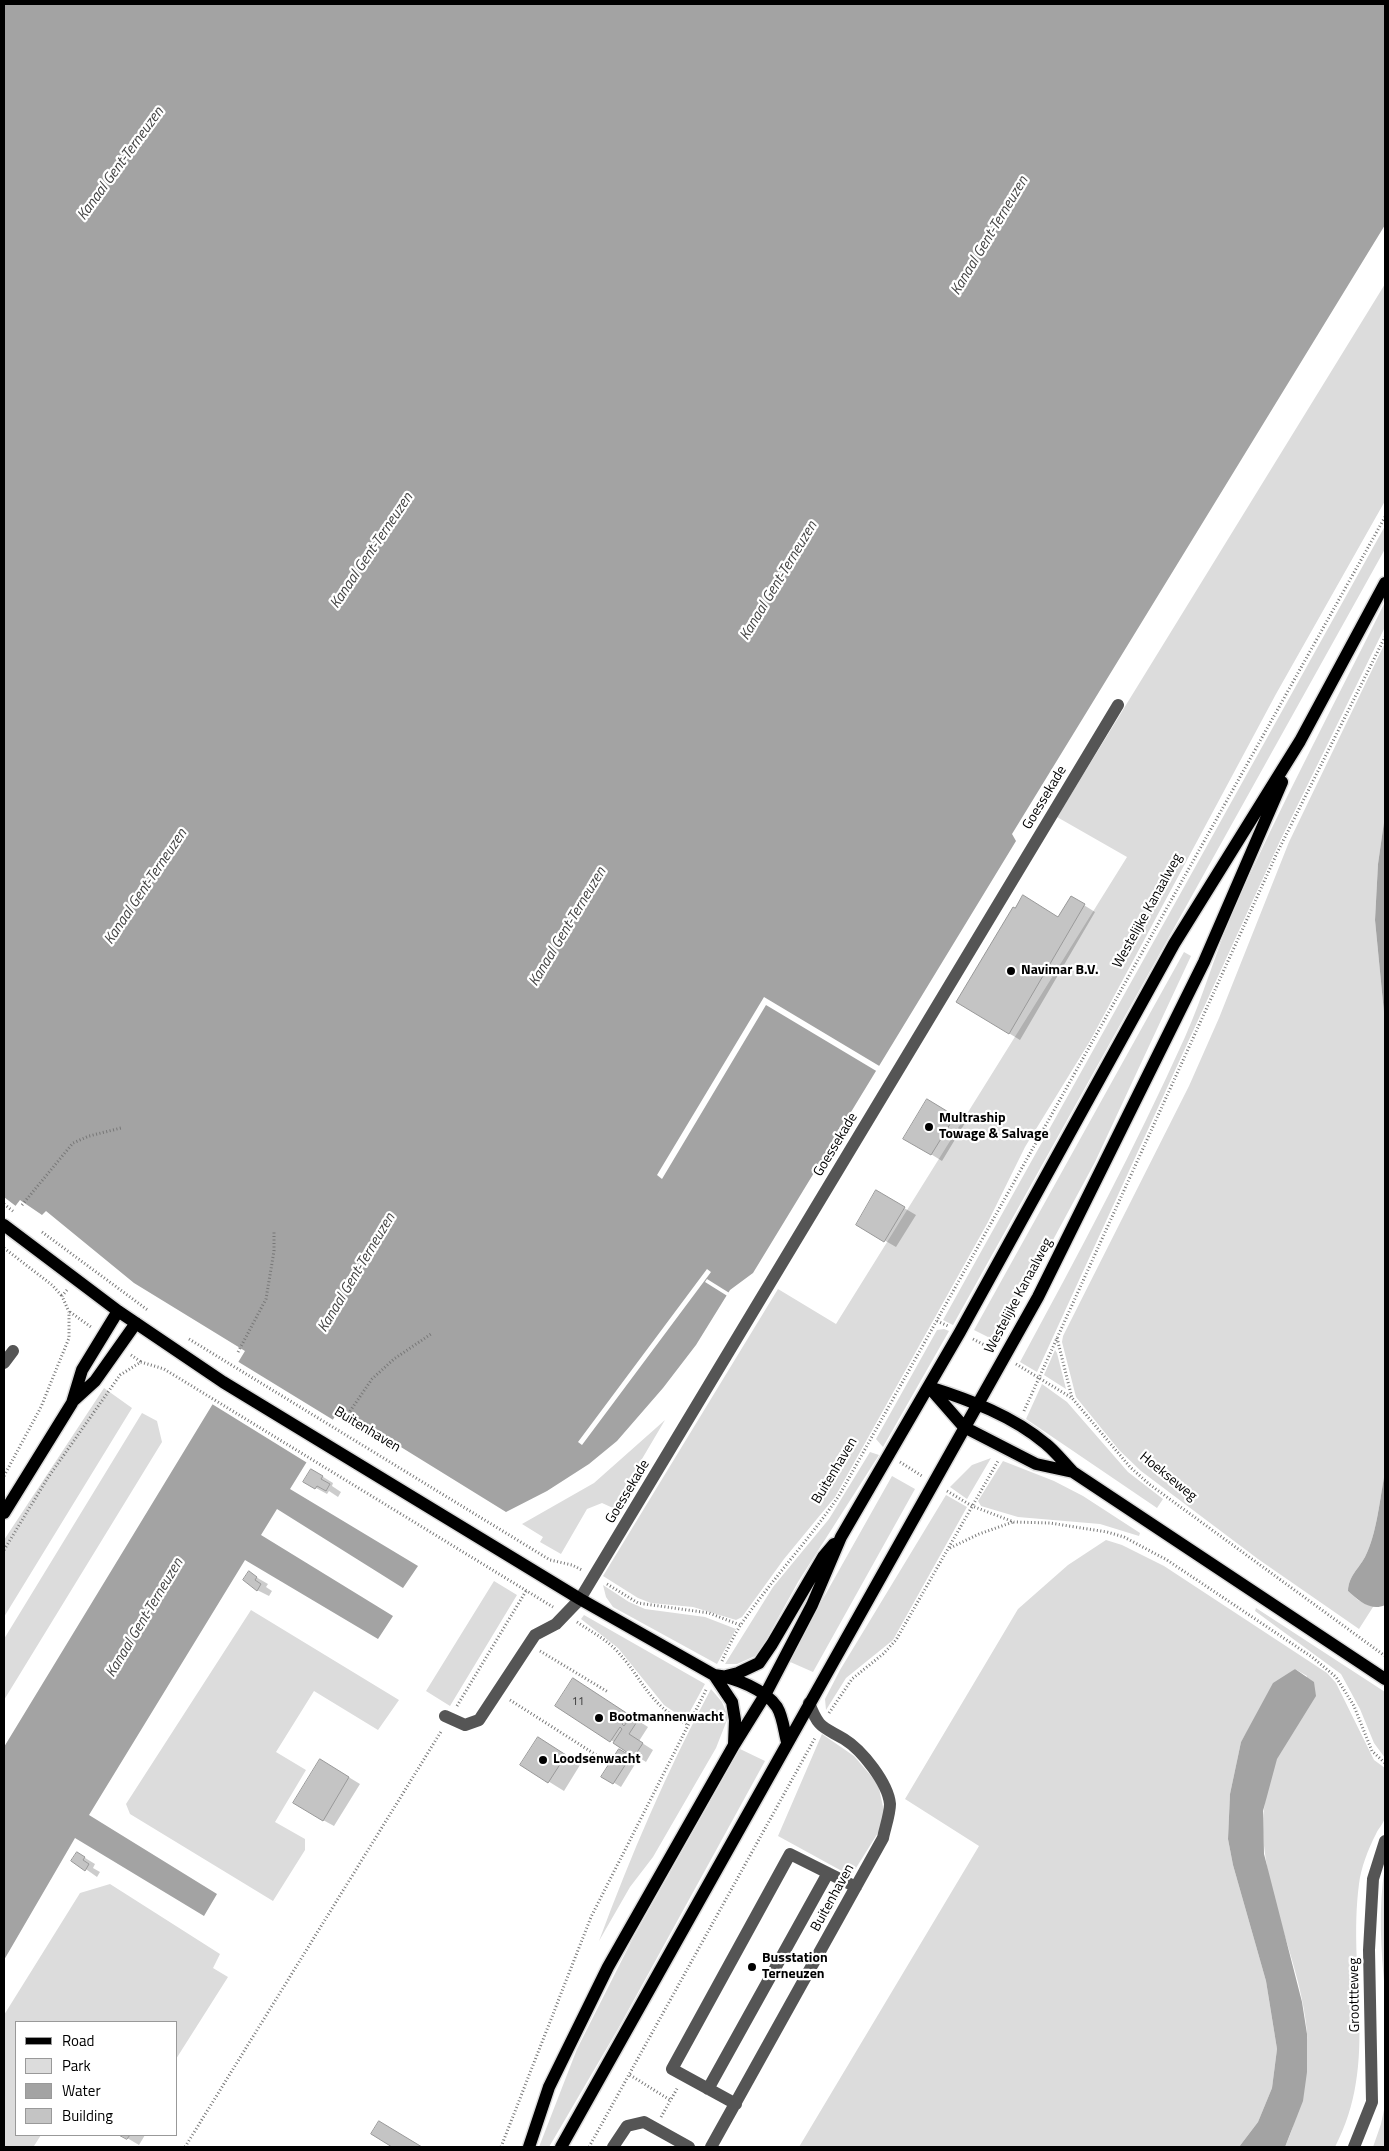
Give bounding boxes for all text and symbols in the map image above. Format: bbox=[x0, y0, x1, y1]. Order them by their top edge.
water label: Kanaal Gent-Terneuzen bbox=[74, 104, 168, 224]
water label: Kanaal Gent-Terneuzen bbox=[947, 173, 1033, 299]
water label: Kanaal Gent-Terneuzen bbox=[327, 490, 417, 612]
water label: Kanaal Gent-Terneuzen bbox=[736, 518, 822, 644]
street label: Goessekade bbox=[1019, 763, 1071, 833]
water label: Kanaal Gent-Terneuzen bbox=[101, 826, 191, 948]
street label: Westelijke Kanaalweg bbox=[1110, 851, 1186, 971]
water label: Kanaal Gent-Terneuzen bbox=[525, 864, 611, 990]
place label: Navimar B.V. bbox=[1021, 963, 1099, 979]
marker: Navimar B.V. bbox=[1005, 965, 1017, 977]
street label: Goessekade bbox=[810, 1110, 862, 1180]
place label: Multraship Towage & Salvage bbox=[939, 1111, 1049, 1144]
marker: Multraship Towage & Salvage bbox=[923, 1121, 935, 1133]
water label: Kanaal Gent-Terneuzen bbox=[314, 1210, 400, 1336]
street label: Westelijke Kanaalweg bbox=[981, 1235, 1057, 1357]
street label: Buitenhaven bbox=[331, 1404, 403, 1456]
street label: Buitenhaven bbox=[809, 1435, 861, 1507]
street label: Hoekseweg bbox=[1136, 1449, 1200, 1505]
street label: Goessekade bbox=[602, 1457, 654, 1527]
water label: Kanaal Gent-Terneuzen bbox=[102, 1555, 188, 1681]
house number: 11 bbox=[572, 1695, 584, 1709]
place label: Bootmannenwacht bbox=[609, 1710, 724, 1726]
marker: Bootmannenwacht bbox=[593, 1712, 605, 1724]
place label: Loodsenwacht bbox=[553, 1752, 641, 1768]
marker: Loodsenwacht bbox=[537, 1754, 549, 1766]
street label: Buitenhaven bbox=[808, 1861, 858, 1935]
place label: Busstation Terneuzen bbox=[762, 1951, 828, 1984]
street label: Groottteweg bbox=[1346, 1958, 1364, 2032]
marker: Busstation Terneuzen bbox=[746, 1961, 758, 1973]
legend bbox=[15, 2021, 178, 2136]
text: Road bbox=[62, 2029, 94, 2052]
text: Park bbox=[62, 2054, 91, 2077]
text: Water bbox=[62, 2079, 101, 2102]
text: Building bbox=[62, 2104, 113, 2127]

